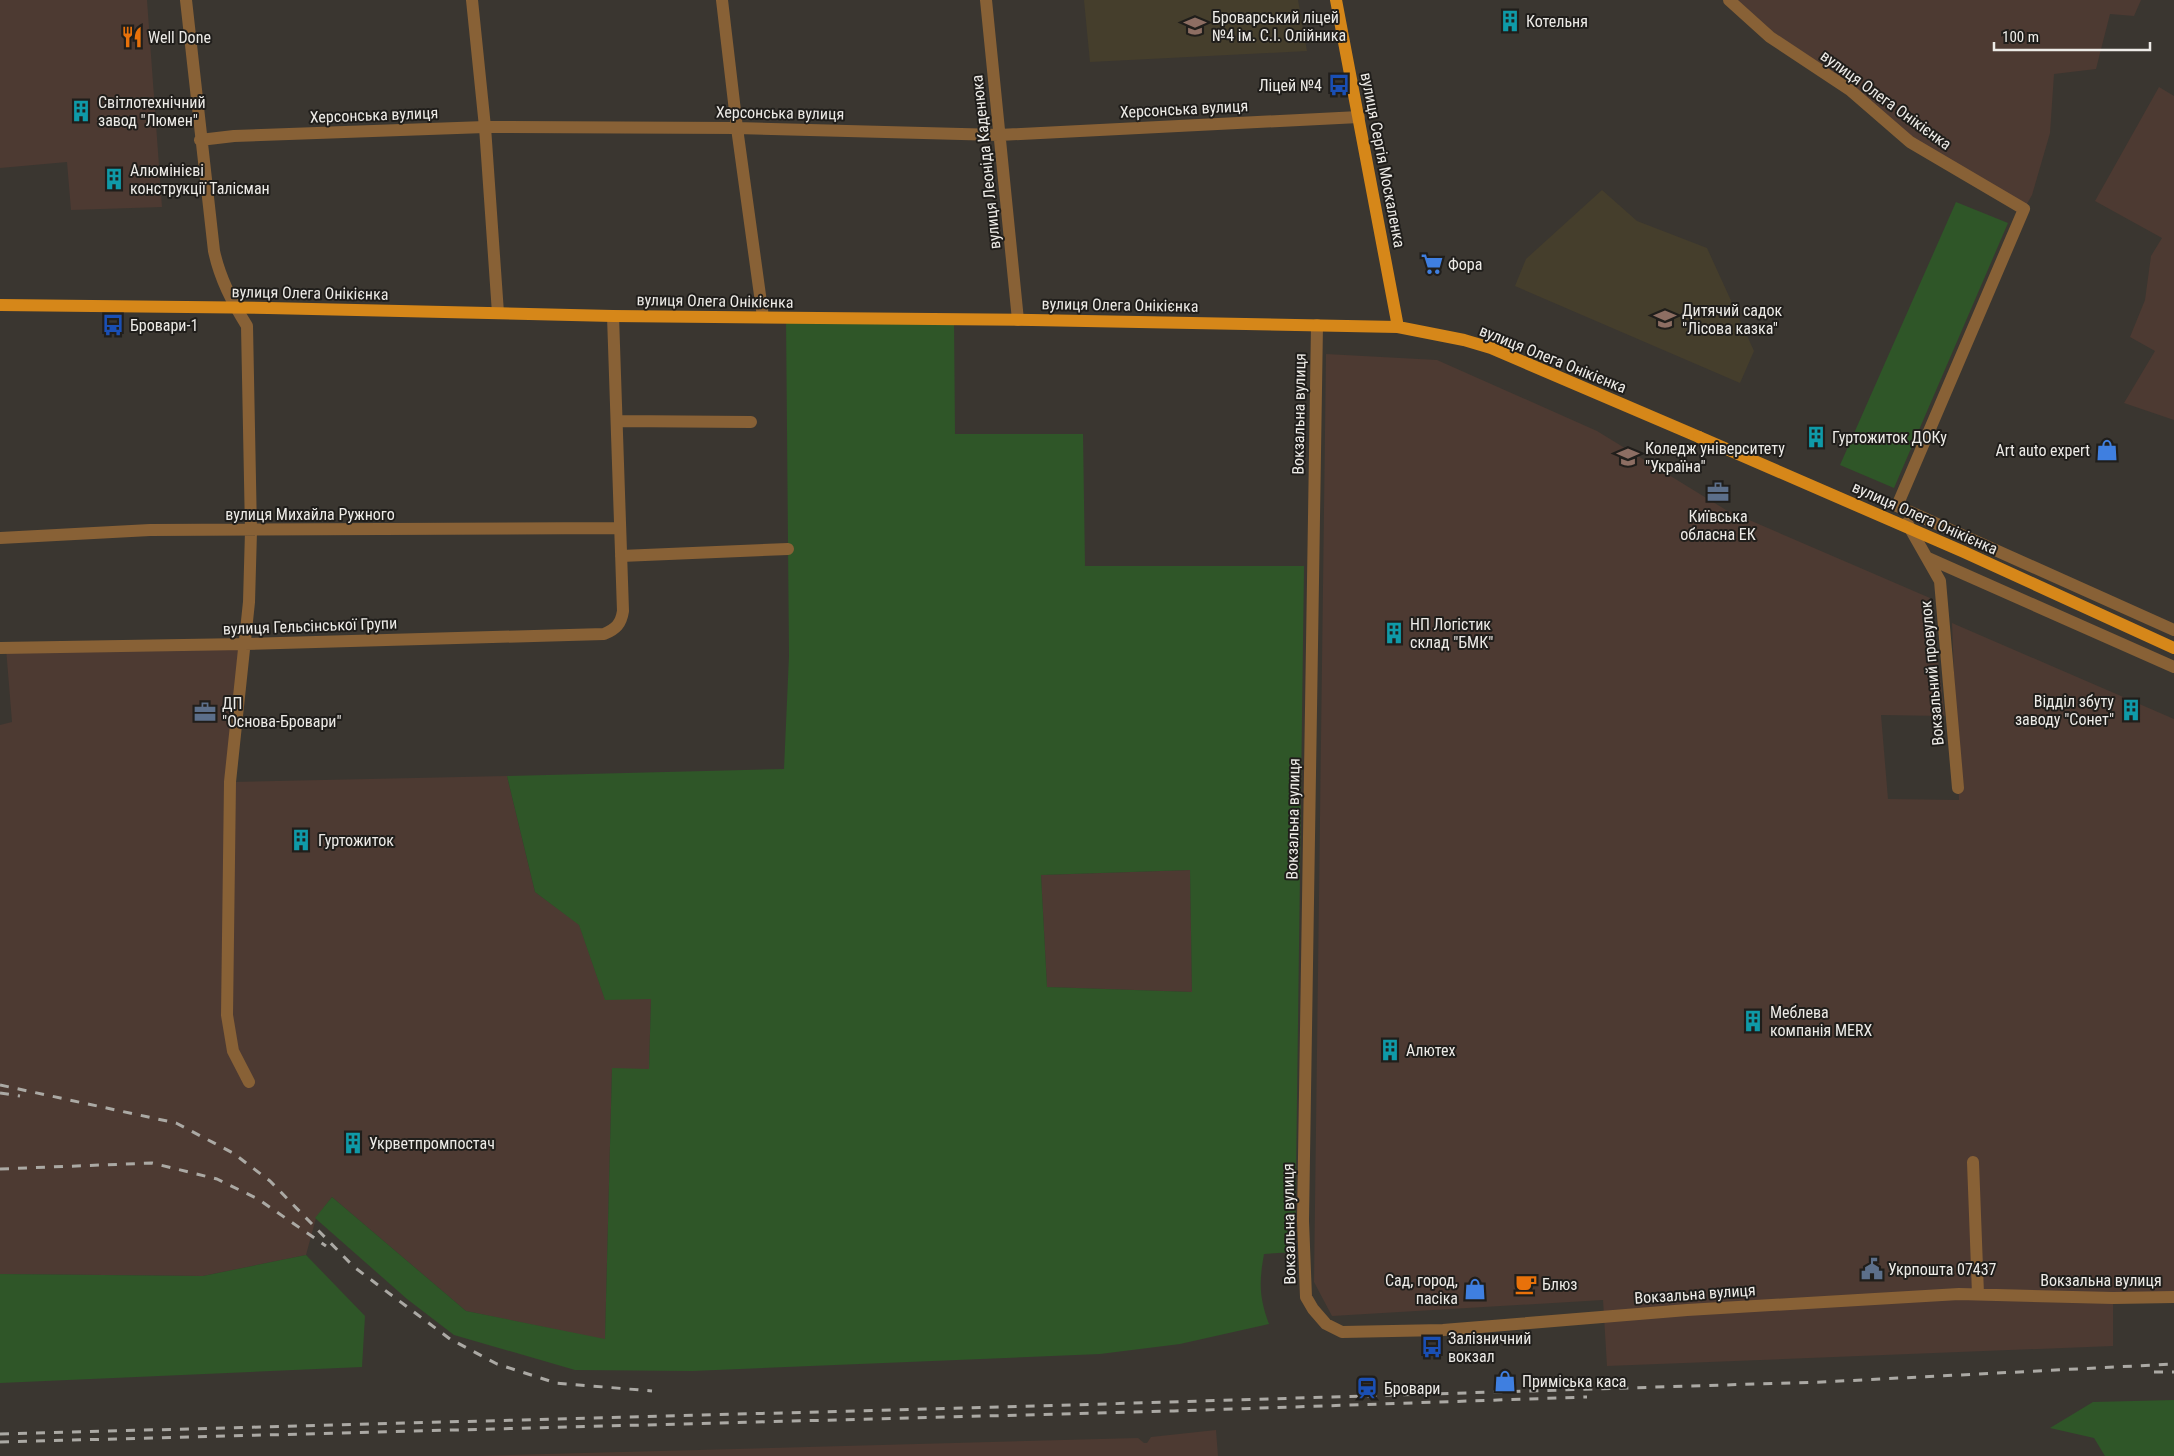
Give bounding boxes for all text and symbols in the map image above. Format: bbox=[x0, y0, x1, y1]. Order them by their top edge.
place label: Броварський ліцей №4 ім. С.І. Олійника bbox=[1212, 8, 1346, 45]
building icon: Котельня bbox=[1497, 8, 1523, 34]
place label: Котельня bbox=[1526, 12, 1588, 31]
school or university icon: Броварський ліцей №4 ім. С.І. Олійника bbox=[1182, 13, 1208, 39]
scale bar bbox=[1994, 20, 2150, 52]
restaurant icon: Well Done bbox=[119, 24, 145, 50]
place label: Well Done bbox=[148, 28, 211, 47]
text: 100 m bbox=[2002, 28, 2039, 46]
street label: вулиця Олега Онікієнка bbox=[1817, 46, 1955, 154]
street label: вулиця Сергія Москаленка bbox=[1357, 71, 1409, 249]
bus stop icon: Ліцей №4 bbox=[1326, 72, 1352, 98]
street label: вулиця Леоніда Каденюка bbox=[967, 74, 1005, 250]
place label: Ліцей №4 bbox=[1259, 76, 1322, 95]
place label: Світлотехнічний завод "Люмен" bbox=[98, 93, 206, 130]
street label: Херсонська вулиця bbox=[1119, 96, 1249, 122]
building icon: Світлотехнічний завод "Люмен" bbox=[68, 98, 94, 124]
street label: Херсонська вулиця bbox=[716, 102, 844, 124]
street label: Херсонська вулиця bbox=[309, 103, 439, 127]
place label: Алюмінієві конструкції Талісман bbox=[130, 161, 270, 198]
building icon: Алюмінієві конструкції Талісман bbox=[101, 166, 127, 192]
supermarket icon: Фора bbox=[1419, 251, 1445, 277]
place label: Фора bbox=[1448, 255, 1482, 274]
street label: вулиця Олега Онікієнка bbox=[231, 282, 389, 304]
street label: вулиця Олега Онікієнка bbox=[636, 290, 794, 312]
street label: вулиця Олега Онікієнка bbox=[1041, 294, 1199, 316]
place label: Дитячий садок "Лісова казка" bbox=[1682, 301, 1783, 338]
school or university icon: Дитячий садок "Лісова казка" bbox=[1652, 306, 1678, 332]
bus stop icon: Бровари-1 bbox=[100, 312, 126, 338]
place label: Бровари-1 bbox=[130, 316, 198, 335]
street label: вулиця Олега Онікієнка bbox=[1477, 321, 1629, 397]
street label: Вокзальна вулиця bbox=[1288, 353, 1310, 475]
building icon: Гуртожиток ДОКу bbox=[1803, 424, 1829, 450]
place label: Гуртожиток ДОКу bbox=[1832, 428, 1947, 447]
shop icon: Art auto expert bbox=[2094, 437, 2120, 463]
place label: Коледж університету "Україна" bbox=[1645, 439, 1785, 476]
place label: Art auto expert bbox=[1996, 441, 2090, 460]
school or university icon: Коледж університету "Україна" bbox=[1615, 444, 1641, 470]
street label: вулиця Олега Онікієнка bbox=[1849, 477, 2001, 559]
office icon: Київська обласна ЕК bbox=[1705, 479, 1731, 505]
street label: вулиця Михайла Ружного bbox=[225, 505, 395, 524]
place label: Київська обласна ЕК bbox=[1680, 507, 1756, 544]
street label: Вокзальний провулок bbox=[1916, 599, 1948, 746]
street label: вулиця Гельсінської Групи bbox=[223, 613, 397, 639]
place label: НП Логістик склад "БМК" bbox=[1410, 615, 1493, 652]
building icon: НП Логістик склад "БМК" bbox=[1381, 620, 1407, 646]
place label: Відділ збуту заводу "Сонет" bbox=[2015, 692, 2114, 729]
place label: ДП "Основа-Бровари" bbox=[222, 694, 342, 731]
building icon: Відділ збуту заводу "Сонет" bbox=[2118, 697, 2144, 723]
office icon: ДП "Основа-Бровари" bbox=[192, 699, 218, 725]
street label: Вокзальна вулиця bbox=[1282, 758, 1304, 880]
building icon: Гуртожиток bbox=[288, 827, 314, 853]
place label: Гуртожиток bbox=[318, 831, 394, 850]
place label: Меблева компанія MERX bbox=[1770, 1003, 1872, 1040]
building icon: Меблева компанія MERX bbox=[1740, 1008, 1766, 1034]
building icon: Алютех bbox=[1377, 1037, 1403, 1063]
place label: Алютех bbox=[1406, 1041, 1456, 1060]
building icon: Укрветпромпостач bbox=[340, 1130, 366, 1156]
place label: Укрветпромпостач bbox=[369, 1134, 495, 1153]
street label: Вокзальна вулиця bbox=[1278, 1163, 1300, 1285]
public building icon: Укрпошта 07437 bbox=[1859, 1256, 1885, 1282]
place label: Укрпошта 07437 bbox=[1888, 1260, 1997, 1279]
place label: Сад, город, пасіка bbox=[1385, 1271, 1458, 1308]
cafe icon: Блюз bbox=[1513, 1271, 1539, 1297]
street label: Вокзальна вулиця bbox=[2040, 1271, 2162, 1290]
place label: Блюз bbox=[1542, 1275, 1577, 1294]
shop icon: Сад, город, пасіка bbox=[1462, 1276, 1488, 1302]
street label: Вокзальна вулиця bbox=[1634, 1280, 1756, 1308]
place label: Залізничний вокзал bbox=[1448, 1329, 1531, 1366]
bus stop icon: Залізничний вокзал bbox=[1419, 1334, 1445, 1360]
shop icon: Приміська каса bbox=[1492, 1368, 1518, 1394]
place label: Приміська каса bbox=[1522, 1372, 1626, 1391]
station icon: Бровари bbox=[1354, 1375, 1380, 1401]
place label: Бровари bbox=[1384, 1379, 1440, 1398]

